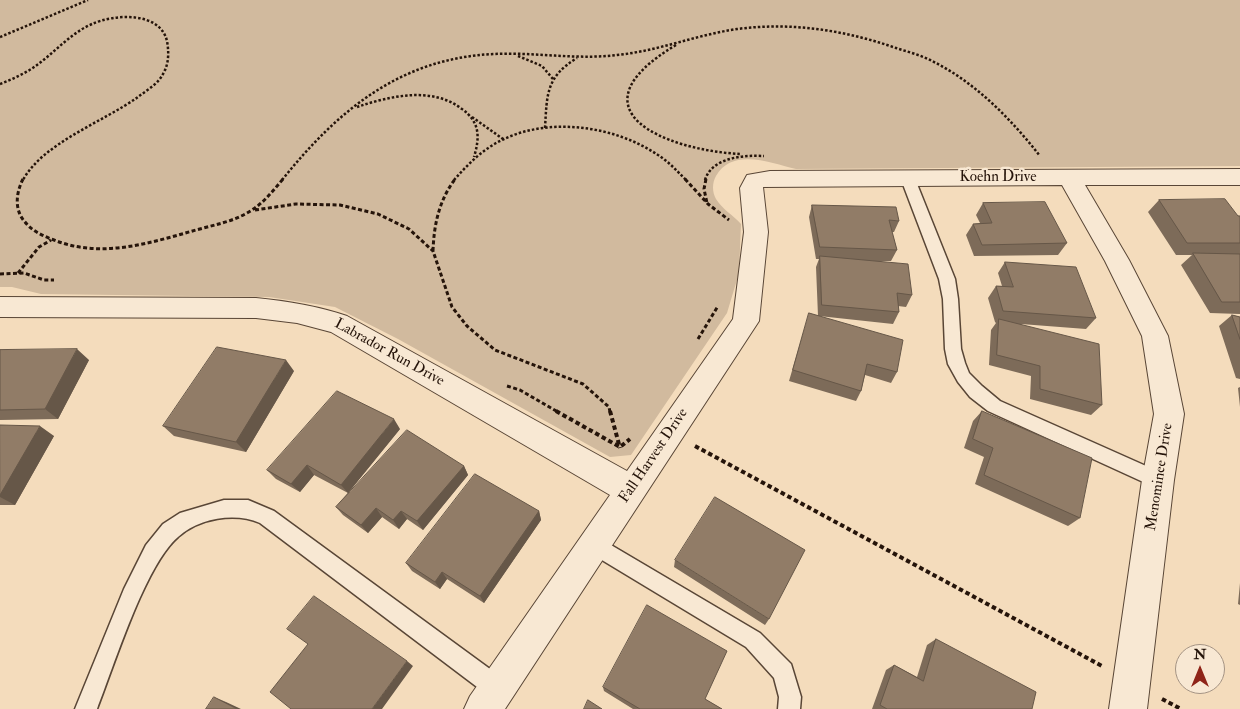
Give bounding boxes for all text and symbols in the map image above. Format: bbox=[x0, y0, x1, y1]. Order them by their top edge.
street label: Koehn Drive bbox=[960, 169, 1036, 187]
street label: Labrador Run Drive bbox=[331, 315, 447, 391]
street label: Fall Harvest Drive bbox=[616, 405, 692, 507]
street label: Menominee Drive bbox=[1143, 422, 1177, 532]
north arrow bbox=[1175, 644, 1225, 694]
text: N bbox=[1194, 646, 1206, 663]

